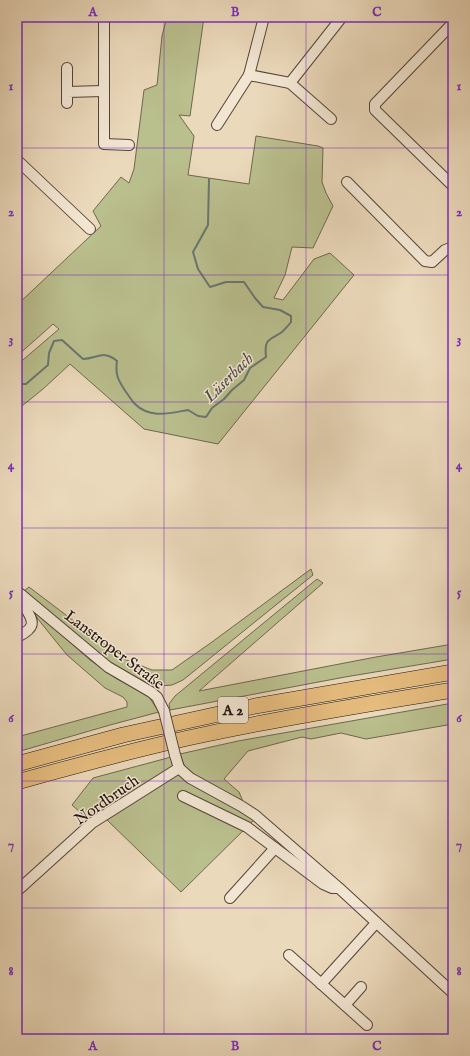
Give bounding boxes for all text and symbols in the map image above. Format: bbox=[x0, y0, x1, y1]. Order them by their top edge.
text: A bbox=[88, 4, 99, 21]
text: B bbox=[231, 4, 240, 21]
text: C bbox=[372, 4, 382, 21]
text: 1 bbox=[9, 78, 14, 95]
text: 1 bbox=[457, 78, 462, 95]
text: 2 bbox=[8, 204, 14, 221]
text: 2 bbox=[456, 204, 462, 221]
text: 3 bbox=[9, 331, 14, 348]
text: 3 bbox=[457, 331, 462, 348]
water label: Lüserbach bbox=[199, 349, 258, 408]
text: 4 bbox=[8, 457, 15, 474]
text: 4 bbox=[456, 457, 463, 474]
text: 5 bbox=[9, 584, 14, 601]
text: 5 bbox=[457, 584, 462, 601]
street label: Lanstroper Straße bbox=[60, 607, 168, 695]
road number: A 2 bbox=[218, 697, 248, 723]
text: 6 bbox=[8, 710, 14, 727]
text: 6 bbox=[456, 710, 462, 727]
street label: Nordbruch bbox=[71, 771, 144, 830]
text: 7 bbox=[8, 837, 14, 854]
text: 7 bbox=[456, 837, 462, 854]
text: 8 bbox=[8, 963, 14, 980]
text: 8 bbox=[456, 963, 462, 980]
text: A bbox=[88, 1038, 99, 1055]
text: B bbox=[231, 1038, 240, 1055]
text: C bbox=[372, 1038, 382, 1055]

